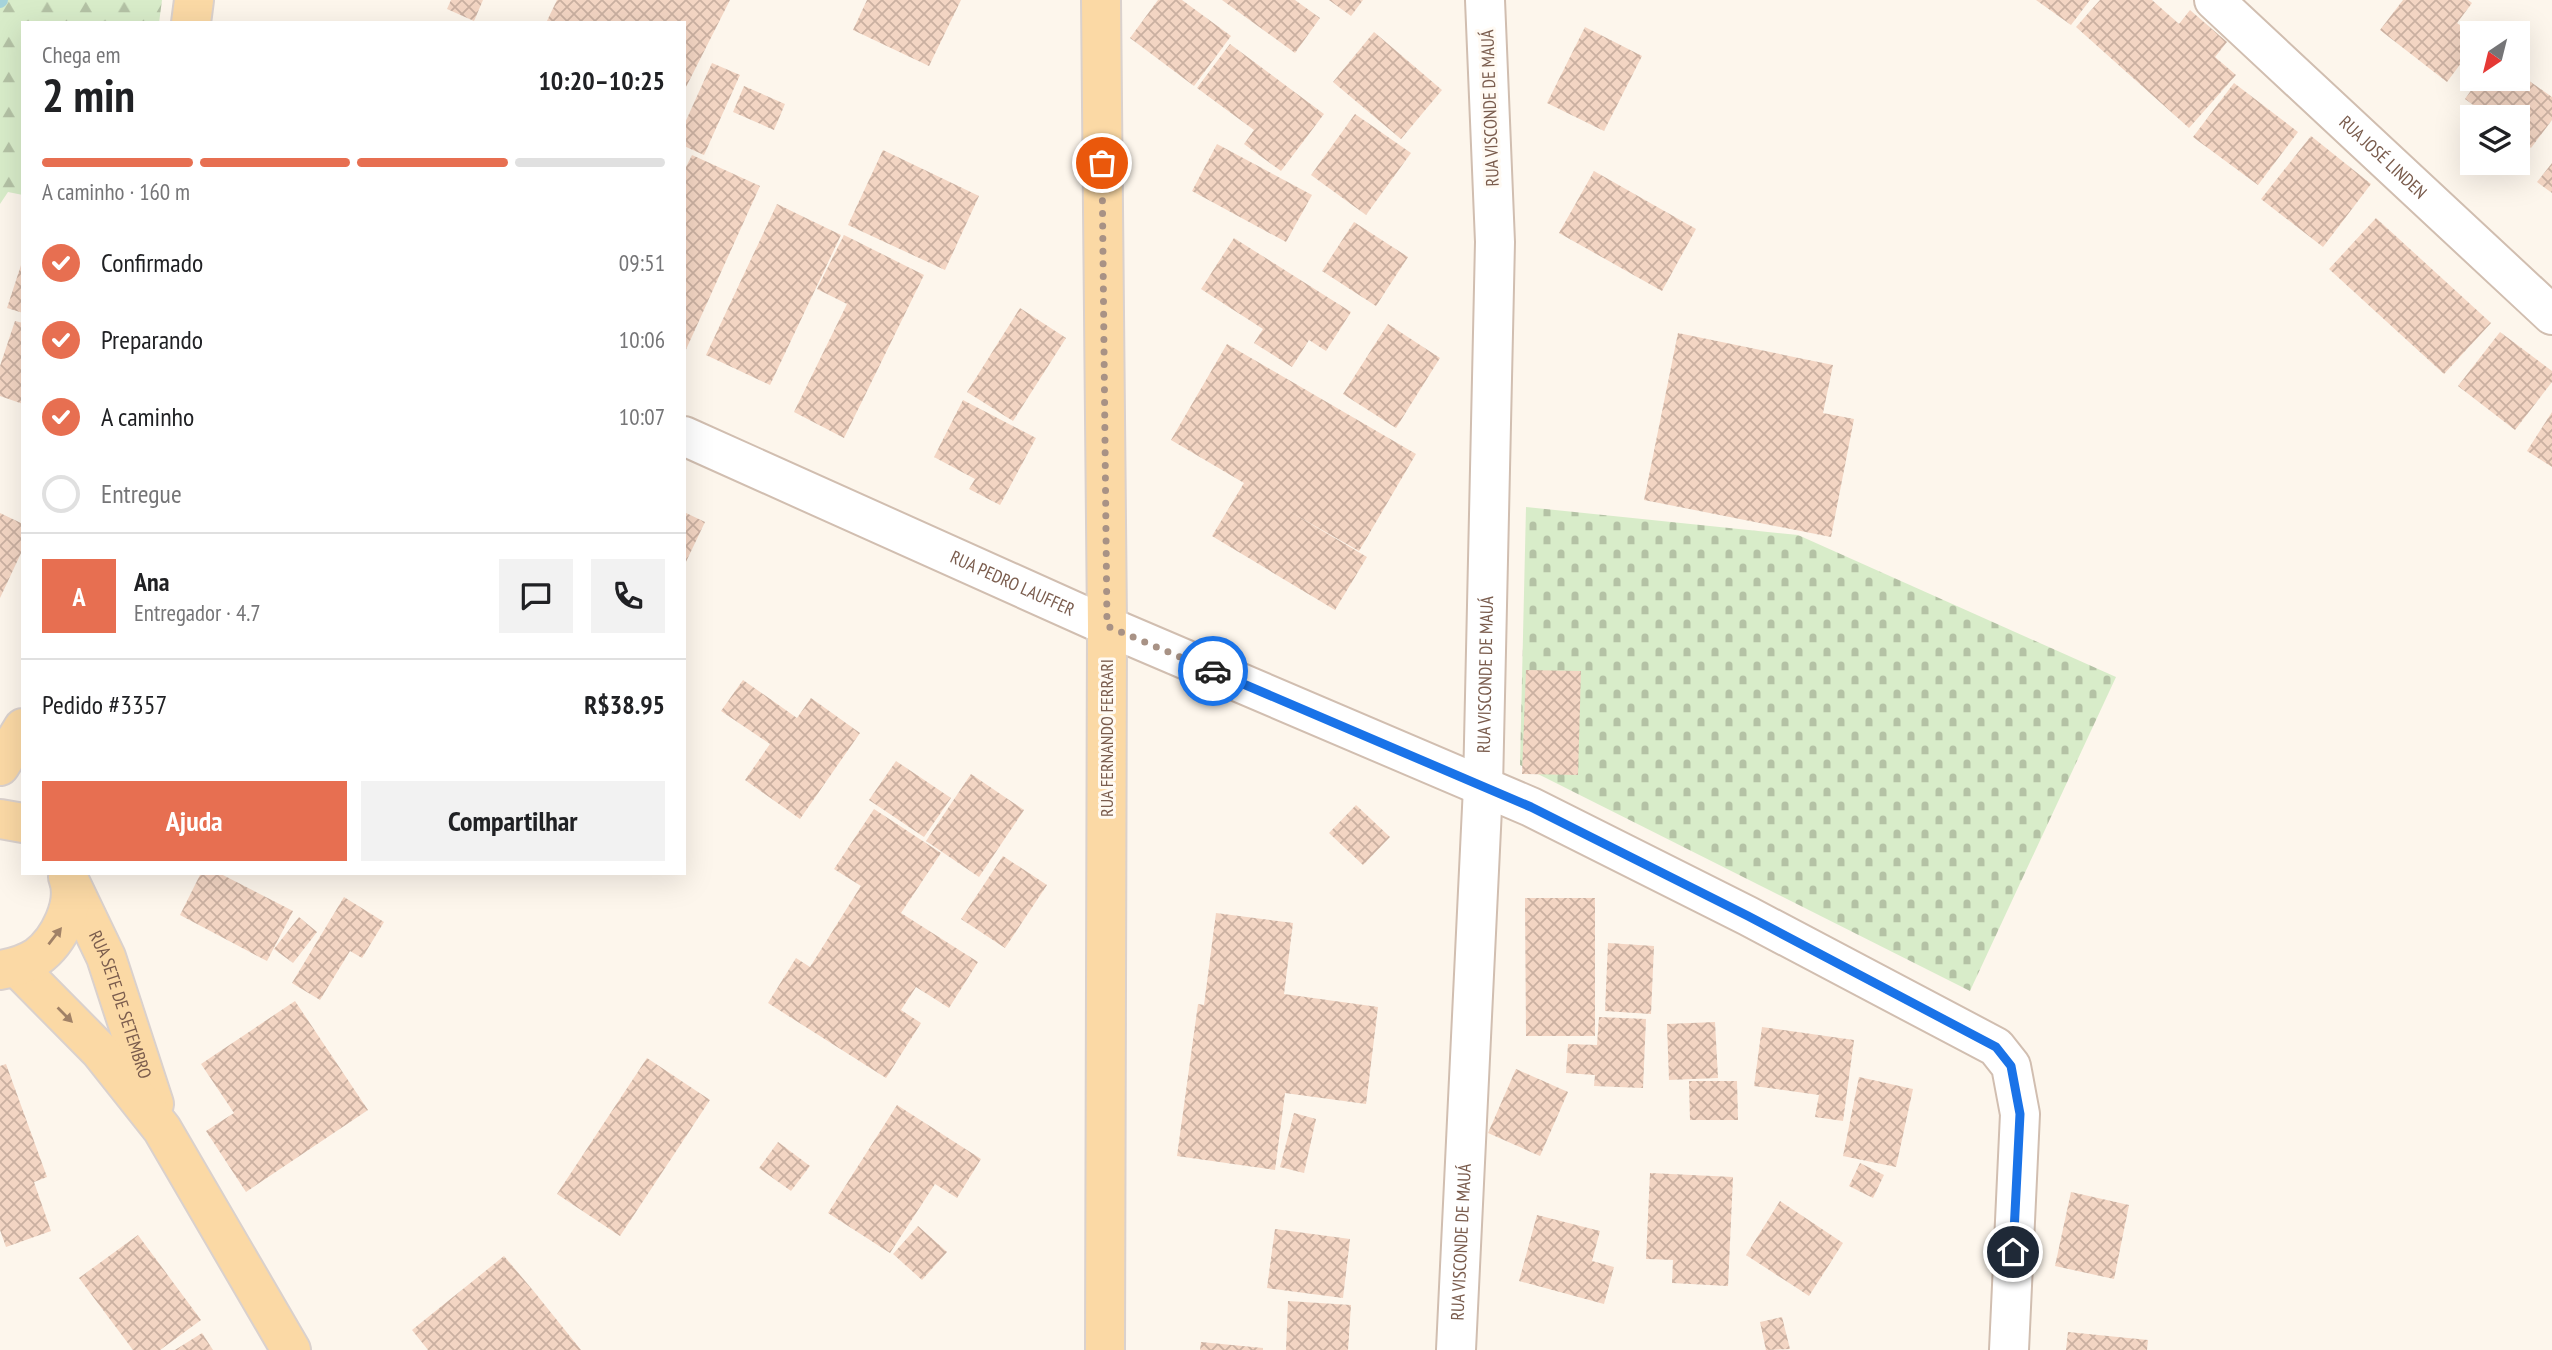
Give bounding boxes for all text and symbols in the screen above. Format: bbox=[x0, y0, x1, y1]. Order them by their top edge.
north arrow bbox=[2460, 21, 2530, 91]
map controls bbox=[2460, 21, 2530, 175]
street label: RUA VISCONDE DE MAUÁ bbox=[1475, 29, 1504, 187]
text: Chega em bbox=[42, 40, 120, 69]
text: 10:20–10:25 bbox=[538, 64, 665, 97]
text: 2 min bbox=[42, 65, 135, 125]
button: layers bbox=[2460, 105, 2530, 175]
street label: RUA JOSÉ LINDEN bbox=[2335, 111, 2432, 204]
pin bbox=[1072, 133, 1132, 193]
icon: bag bbox=[1083, 144, 1121, 182]
text: A caminho · 160 m bbox=[42, 177, 190, 206]
icon: check bbox=[42, 244, 80, 282]
text: Confirmado bbox=[101, 246, 203, 279]
text: 09:51 bbox=[619, 248, 665, 277]
icon: check bbox=[42, 321, 80, 359]
text: Preparando bbox=[101, 323, 203, 356]
text: 10:06 bbox=[619, 325, 665, 354]
icon: check bbox=[42, 398, 80, 436]
text: A caminho bbox=[101, 400, 194, 433]
text: 10:07 bbox=[619, 402, 665, 431]
text: Entregue bbox=[101, 477, 182, 510]
street label: RUA PEDRO LAUFFER bbox=[947, 545, 1079, 621]
button: chat bbox=[499, 559, 573, 633]
button: phone bbox=[591, 559, 665, 633]
text: Ana bbox=[134, 565, 169, 598]
text: A bbox=[72, 580, 86, 613]
street label: RUA VISCONDE DE MAUÁ bbox=[1472, 595, 1498, 753]
text: Entregador · 4.7 bbox=[134, 598, 261, 627]
courier bbox=[1178, 636, 1248, 706]
icon: car bbox=[1194, 652, 1232, 690]
street label: RUA FERNANDO FERRARI bbox=[1095, 659, 1118, 817]
text: Pedido #3357 bbox=[42, 688, 167, 721]
text: R$38.95 bbox=[584, 688, 665, 721]
button: Ajuda bbox=[42, 781, 347, 861]
button: Compartilhar bbox=[361, 781, 665, 861]
one-way arrow bbox=[47, 927, 62, 945]
street label: RUA SETE DE SETEMBRO bbox=[84, 927, 157, 1082]
one-way arrow bbox=[56, 1007, 73, 1023]
street label: RUA VISCONDE DE MAUÁ bbox=[1445, 1163, 1476, 1321]
pin bbox=[1983, 1222, 2043, 1282]
icon: home bbox=[1994, 1233, 2032, 1271]

